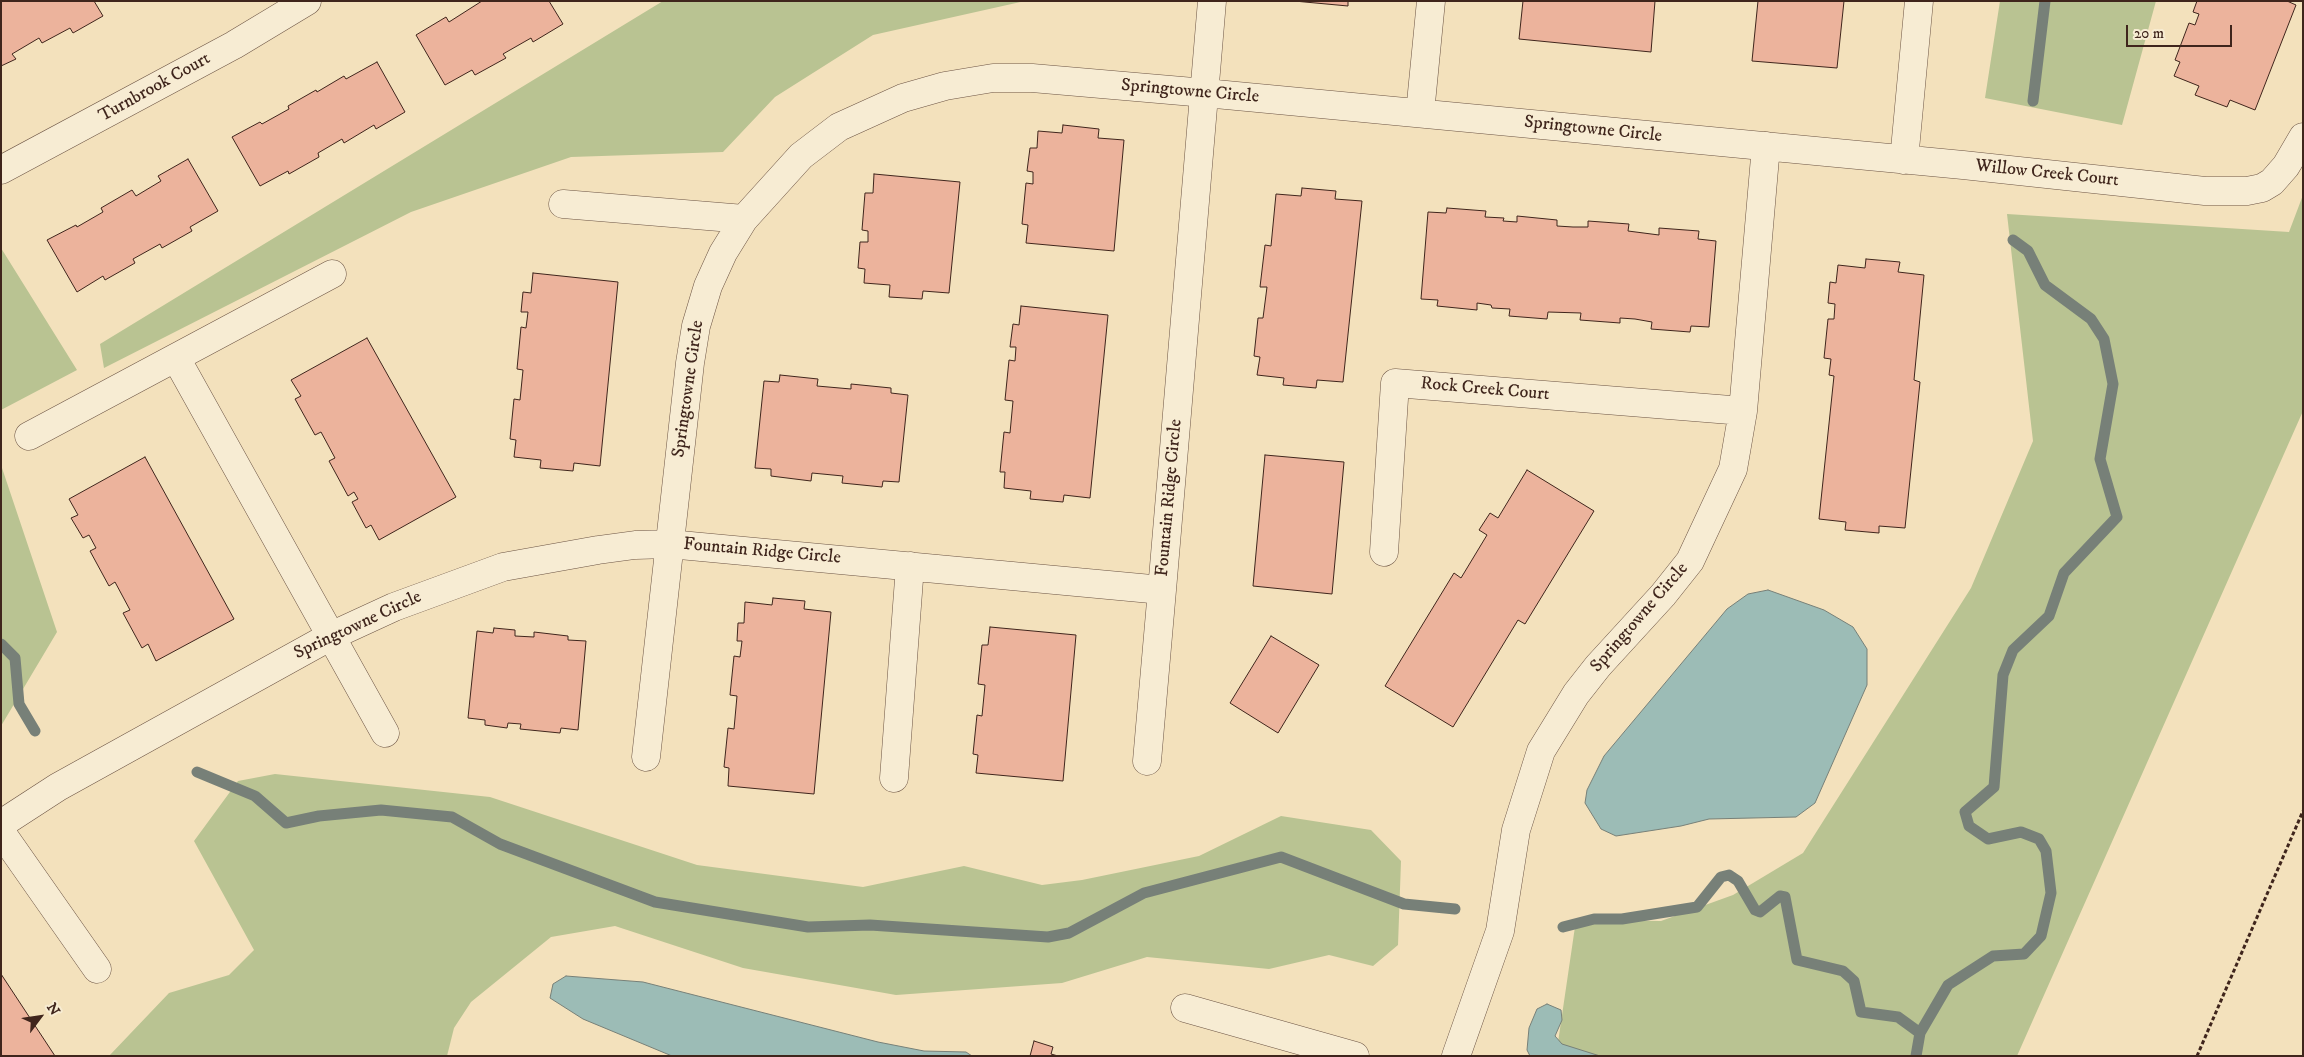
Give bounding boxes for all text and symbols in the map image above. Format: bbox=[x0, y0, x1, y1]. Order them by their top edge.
scale bar bbox=[2129, 15, 2235, 47]
text: 20 m bbox=[2134, 24, 2164, 43]
street label: Turnbrook Court bbox=[95, 48, 215, 128]
street label: Springtowne Circle bbox=[1120, 75, 1260, 109]
street label: Springtowne Circle bbox=[1523, 112, 1663, 148]
street label: Willow Creek Court bbox=[1974, 156, 2120, 192]
street label: Springtowne Circle bbox=[669, 319, 709, 459]
street label: Rock Creek Court bbox=[1420, 374, 1550, 406]
street label: Fountain Ridge Circle bbox=[1152, 418, 1188, 578]
street label: Fountain Ridge Circle bbox=[682, 534, 842, 570]
street label: Springtowne Circle bbox=[1586, 559, 1694, 677]
street label: Springtowne Circle bbox=[291, 587, 425, 665]
north arrow bbox=[15, 992, 65, 1042]
text: N bbox=[42, 1000, 64, 1019]

